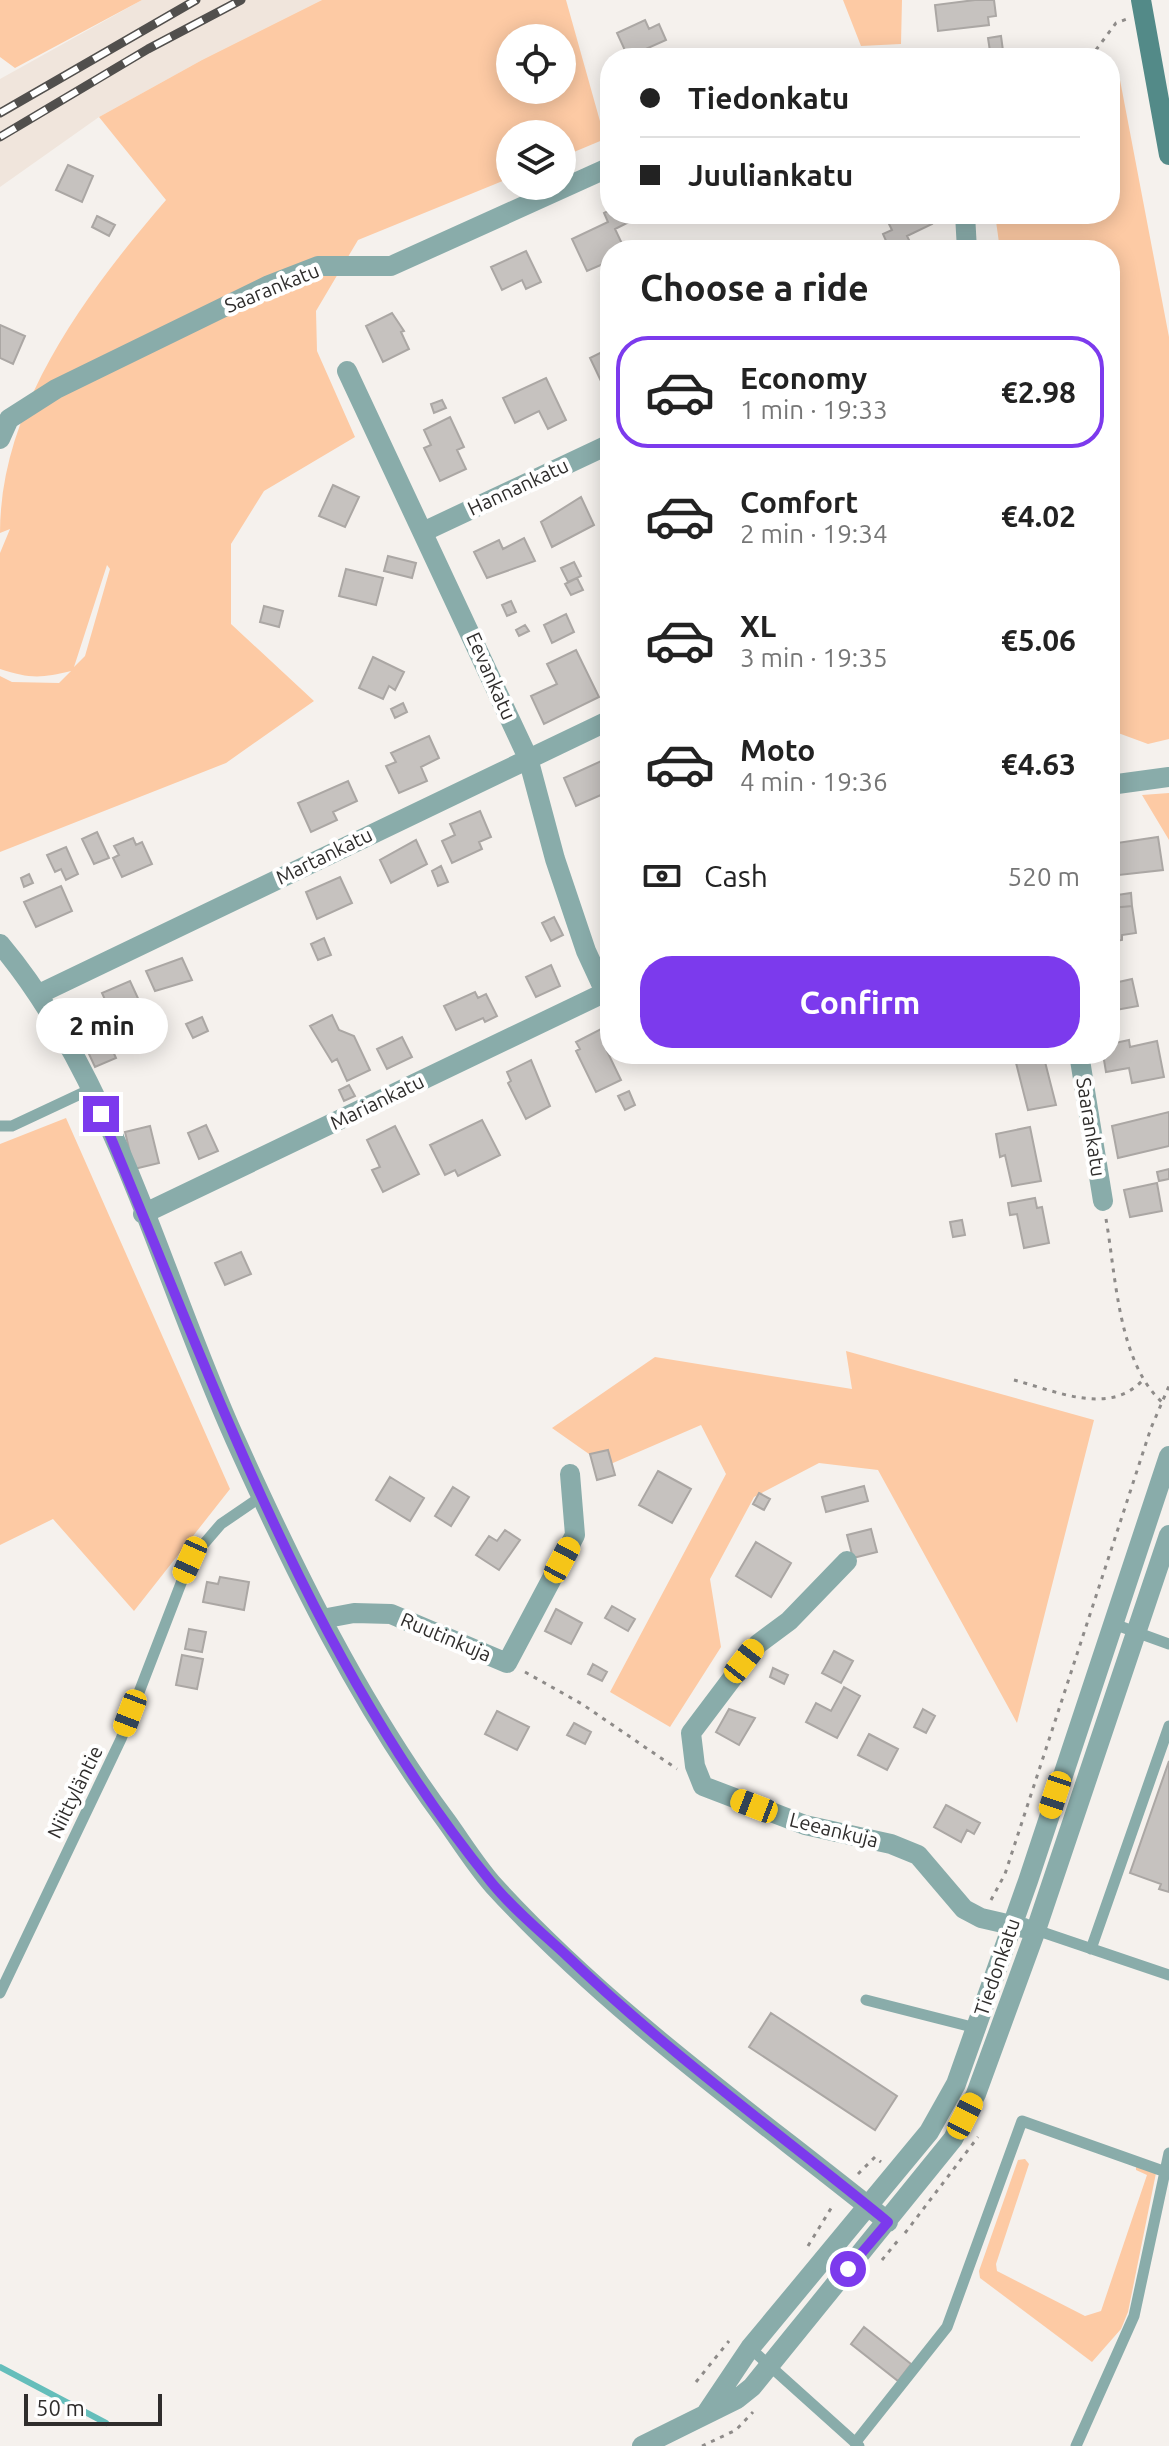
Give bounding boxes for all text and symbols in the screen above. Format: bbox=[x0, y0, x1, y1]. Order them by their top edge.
map controls bbox=[496, 24, 576, 200]
button: locate bbox=[496, 24, 576, 104]
text: Tiedonkatu bbox=[688, 81, 849, 115]
button: layers bbox=[496, 120, 576, 200]
text: Juuliankatu bbox=[688, 158, 853, 192]
street label: Saarankatu bbox=[221, 258, 322, 317]
text: Choose a ride bbox=[640, 267, 869, 308]
icon: car bbox=[644, 356, 716, 428]
text: Economy bbox=[740, 361, 867, 395]
text: €2.98 bbox=[1001, 375, 1076, 409]
text: 1 min · 19:33 bbox=[740, 395, 888, 424]
street label: Hannankatu bbox=[464, 453, 572, 520]
icon: car bbox=[644, 480, 716, 552]
text: Comfort bbox=[740, 485, 858, 519]
text: €4.02 bbox=[1001, 499, 1076, 533]
text: 2 min · 19:34 bbox=[740, 519, 888, 548]
icon: car bbox=[644, 604, 716, 676]
text: XL bbox=[740, 609, 776, 643]
text: €5.06 bbox=[1001, 623, 1076, 657]
street label: Eevankatu bbox=[462, 628, 521, 723]
text: 3 min · 19:35 bbox=[740, 643, 888, 672]
icon: car bbox=[644, 728, 716, 800]
text: Moto bbox=[740, 733, 815, 767]
text: €4.63 bbox=[1001, 747, 1076, 781]
text: 4 min · 19:36 bbox=[740, 767, 888, 796]
street label: Martankatu bbox=[272, 822, 376, 889]
icon: cash bbox=[640, 854, 684, 898]
text: Cash bbox=[704, 859, 768, 893]
text: 520 m bbox=[1008, 862, 1080, 891]
button: Confirm bbox=[640, 956, 1080, 1048]
callout: 2 min bbox=[35, 998, 167, 1054]
text: 2 min bbox=[69, 1011, 135, 1040]
street label: Mariankatu bbox=[326, 1069, 427, 1134]
street label: Saarankatu bbox=[1072, 1076, 1111, 1178]
route end bbox=[83, 1096, 119, 1132]
car bbox=[169, 1533, 211, 1587]
car bbox=[540, 1533, 584, 1587]
street label: Ruutinkuja bbox=[397, 1607, 495, 1666]
car bbox=[720, 1635, 768, 1687]
car bbox=[110, 1686, 150, 1740]
street label: Niittyläntie bbox=[42, 1742, 107, 1842]
car bbox=[1036, 1768, 1074, 1822]
car bbox=[727, 1786, 781, 1826]
street label: Leeankuja bbox=[787, 1807, 881, 1852]
street label: Tiedonkatu bbox=[969, 1915, 1024, 2019]
car bbox=[943, 2089, 987, 2143]
route start bbox=[830, 2251, 866, 2287]
scale bar bbox=[24, 2390, 162, 2426]
text: 50 m bbox=[36, 2395, 85, 2420]

